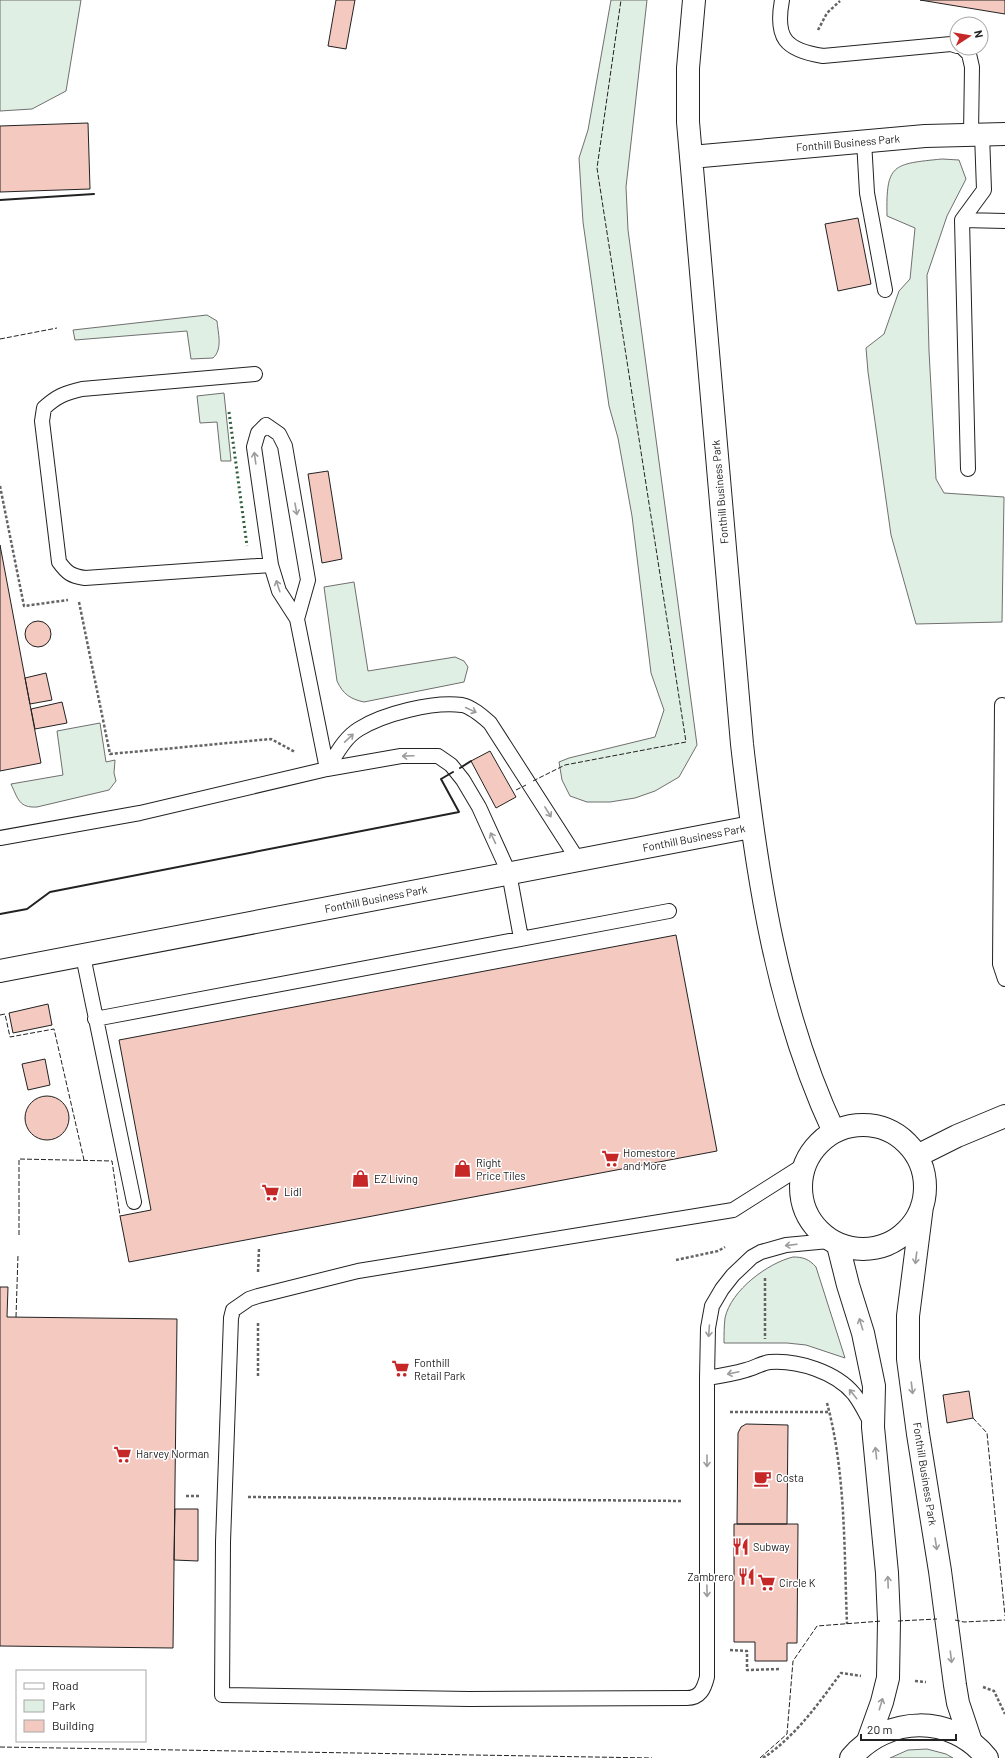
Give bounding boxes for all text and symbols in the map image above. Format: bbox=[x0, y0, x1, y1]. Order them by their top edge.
north arrow bbox=[949, 16, 989, 56]
text: N bbox=[972, 29, 986, 39]
street label: Fonthill Business Park bbox=[795, 131, 901, 154]
street label: Fonthill Business Park bbox=[708, 439, 731, 545]
one-way arrow bbox=[251, 452, 259, 465]
one-way arrow bbox=[292, 502, 300, 515]
one-way arrow bbox=[273, 580, 281, 592]
one-way arrow bbox=[465, 707, 477, 714]
one-way arrow bbox=[344, 733, 354, 743]
one-way arrow bbox=[402, 752, 415, 759]
one-way arrow bbox=[544, 806, 552, 818]
street label: Fonthill Business Park bbox=[641, 821, 747, 854]
one-way arrow bbox=[489, 832, 496, 844]
street label: Fonthill Business Park bbox=[323, 882, 429, 915]
place label: Homestore and More bbox=[623, 1146, 676, 1172]
supermarket icon: Homestore and More bbox=[600, 1149, 620, 1169]
place label: Right Price Tiles bbox=[476, 1156, 526, 1182]
shop icon: Right Price Tiles bbox=[453, 1159, 473, 1179]
shop icon: EZ Living bbox=[351, 1169, 371, 1189]
place label: EZ Living bbox=[374, 1172, 418, 1185]
supermarket icon: Lidl bbox=[261, 1182, 281, 1202]
place label: Lidl bbox=[284, 1185, 302, 1198]
one-way arrow bbox=[785, 1241, 798, 1249]
one-way arrow bbox=[912, 1251, 920, 1264]
one-way arrow bbox=[856, 1319, 864, 1331]
one-way arrow bbox=[705, 1324, 712, 1337]
place label: Fonthill Retail Park bbox=[414, 1356, 466, 1382]
supermarket icon: Fonthill Retail Park bbox=[391, 1359, 411, 1379]
one-way arrow bbox=[727, 1369, 740, 1377]
one-way arrow bbox=[908, 1381, 916, 1394]
one-way arrow bbox=[849, 1389, 857, 1400]
street label: Fonthill Business Park bbox=[911, 1421, 940, 1527]
supermarket icon: Harvey Norman bbox=[113, 1444, 133, 1464]
place label: Harvey Norman bbox=[136, 1447, 209, 1460]
one-way arrow bbox=[872, 1447, 880, 1460]
one-way arrow bbox=[703, 1454, 711, 1467]
cafe icon: Costa bbox=[753, 1468, 773, 1488]
place label: Costa bbox=[776, 1471, 804, 1484]
restaurant icon: Subway bbox=[730, 1537, 750, 1557]
one-way arrow bbox=[932, 1537, 940, 1550]
place label: Subway bbox=[753, 1540, 790, 1553]
restaurant icon: Zambrero bbox=[737, 1567, 757, 1587]
place label: Zambrero bbox=[687, 1570, 734, 1583]
supermarket icon: Circle K bbox=[756, 1573, 776, 1593]
place label: Circle K bbox=[779, 1576, 816, 1589]
one-way arrow bbox=[884, 1576, 891, 1589]
one-way arrow bbox=[703, 1584, 711, 1597]
one-way arrow bbox=[947, 1650, 955, 1663]
legend bbox=[16, 1670, 146, 1742]
text: Road bbox=[52, 1678, 79, 1692]
one-way arrow bbox=[878, 1697, 885, 1710]
text: Park bbox=[52, 1698, 76, 1712]
scale bar bbox=[861, 1716, 956, 1742]
text: Building bbox=[52, 1718, 94, 1732]
text: 20 m bbox=[867, 1722, 893, 1736]

